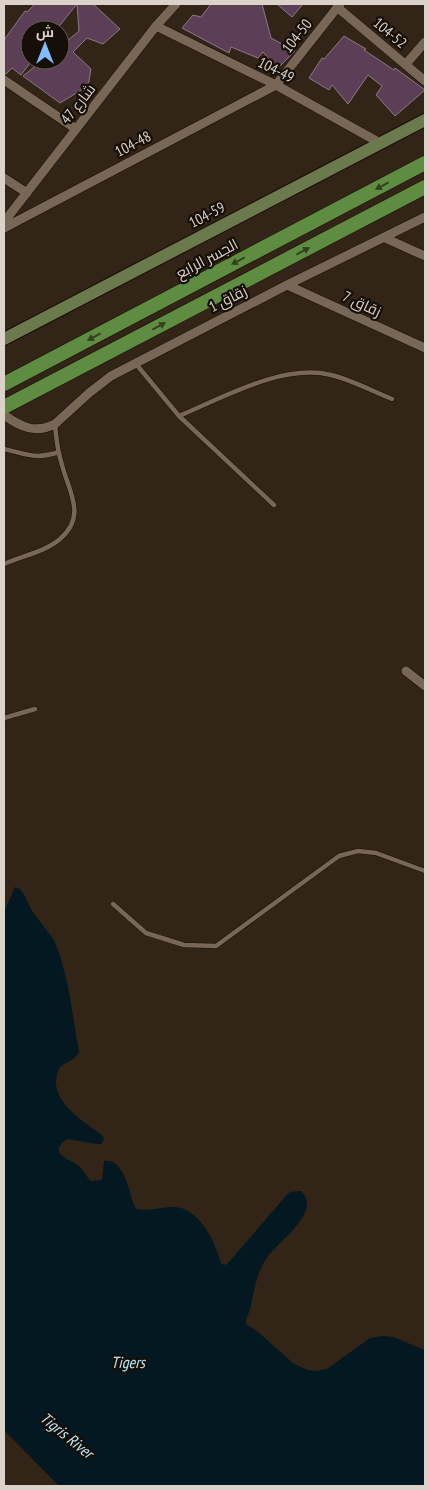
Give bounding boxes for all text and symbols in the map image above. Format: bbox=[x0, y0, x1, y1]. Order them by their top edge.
street label: 104-52 bbox=[370, 13, 411, 52]
street label: 104-50 bbox=[277, 15, 316, 57]
north arrow bbox=[20, 20, 70, 70]
text: ش bbox=[36, 23, 54, 41]
street label: 104-49 bbox=[255, 52, 298, 87]
street label: شارع 47 bbox=[56, 80, 101, 129]
street label: 104-48 bbox=[111, 126, 154, 161]
one-way arrow bbox=[375, 182, 389, 190]
street label: 104-59 bbox=[185, 197, 228, 232]
street label: الجسر الرابع bbox=[172, 234, 242, 285]
one-way arrow bbox=[296, 247, 310, 255]
one-way arrow bbox=[231, 257, 245, 265]
street label: زقاق 1 bbox=[205, 281, 251, 317]
street label: زقاق 7 bbox=[339, 286, 385, 322]
one-way arrow bbox=[152, 322, 166, 330]
one-way arrow bbox=[87, 333, 101, 341]
water label: Tigers bbox=[111, 1352, 147, 1372]
water label: Tigris River bbox=[36, 1408, 100, 1464]

